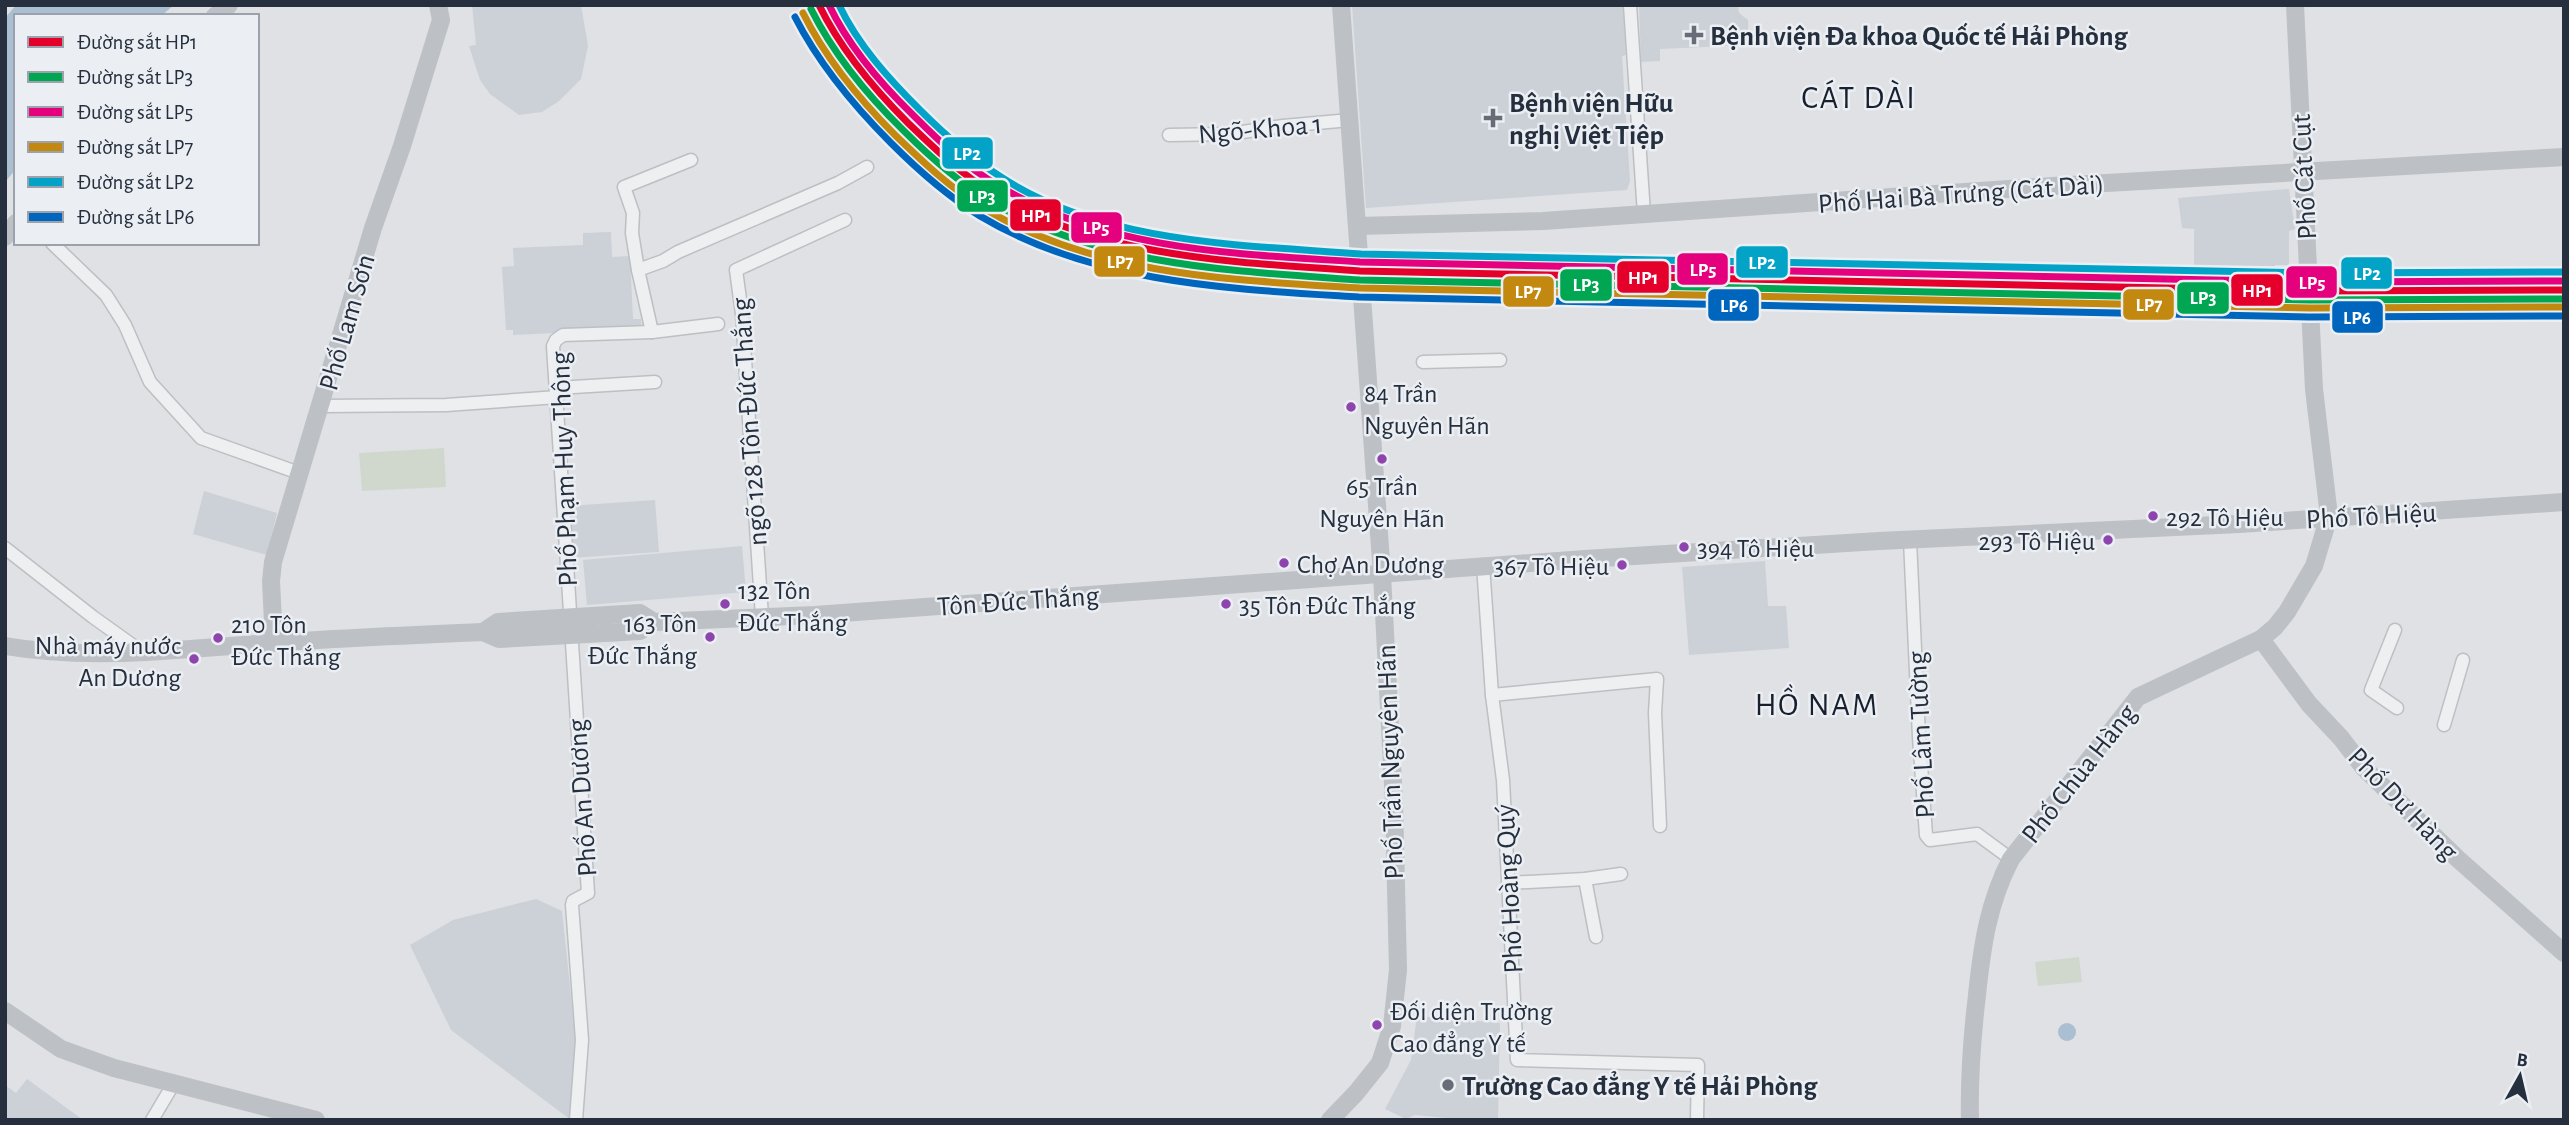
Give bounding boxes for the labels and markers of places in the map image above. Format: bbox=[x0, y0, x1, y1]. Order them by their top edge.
place label: Bệnh viện Đa khoa Quốc tế Hải Phòng bbox=[1710, 22, 2128, 51]
marker: Bệnh viện Đa khoa Quốc tế Hải Phòng bbox=[1684, 25, 1704, 45]
place label: Bệnh viện Hữu nghị Việt Tiệp bbox=[1509, 90, 1674, 150]
marker: Bệnh viện Hữu nghị Việt Tiệp bbox=[1483, 108, 1503, 128]
place label: 84 Trần Nguyên Hãn bbox=[1364, 381, 1490, 439]
marker: 84 Trần Nguyên Hãn bbox=[1344, 400, 1358, 414]
marker: 65 Trần Nguyên Hãn bbox=[1375, 452, 1389, 466]
place label: 65 Trần Nguyên Hãn bbox=[1319, 474, 1445, 532]
place label: 292 Tô Hiệu bbox=[2166, 505, 2284, 531]
marker: 292 Tô Hiệu bbox=[2146, 509, 2160, 523]
place label: 293 Tô Hiệu bbox=[1979, 529, 2095, 555]
marker: 293 Tô Hiệu bbox=[2101, 533, 2115, 547]
place label: 394 Tô Hiệu bbox=[1697, 536, 1814, 562]
marker: 394 Tô Hiệu bbox=[1677, 540, 1691, 554]
place label: Chợ An Dương bbox=[1297, 552, 1444, 578]
place label: 367 Tô Hiệu bbox=[1494, 554, 1609, 580]
marker: Chợ An Dương bbox=[1277, 556, 1291, 570]
marker: 367 Tô Hiệu bbox=[1615, 558, 1629, 572]
place label: 132 Tôn Đức Thắng bbox=[738, 578, 848, 636]
place label: 35 Tôn Đức Thắng bbox=[1239, 593, 1416, 619]
marker: 132 Tôn Đức Thắng bbox=[718, 597, 732, 611]
marker: 35 Tôn Đức Thắng bbox=[1219, 597, 1233, 611]
place label: 163 Tôn Đức Thắng bbox=[588, 611, 697, 669]
place label: 210 Tôn Đức Thắng bbox=[231, 612, 341, 670]
marker: 163 Tôn Đức Thắng bbox=[703, 630, 717, 644]
marker: 210 Tôn Đức Thắng bbox=[211, 631, 225, 645]
place label: Nhà máy nước An Dương bbox=[35, 633, 181, 691]
marker: Nhà máy nước An Dương bbox=[187, 652, 201, 666]
place label: Đối diện Trường Cao đẳng Y tế bbox=[1390, 999, 1553, 1057]
marker: Đối diện Trường Cao đẳng Y tế bbox=[1370, 1018, 1384, 1032]
place label: Trường Cao đẳng Y tế Hải Phòng bbox=[1462, 1071, 1818, 1101]
marker: Trường Cao đẳng Y tế Hải Phòng bbox=[1440, 1077, 1456, 1093]

